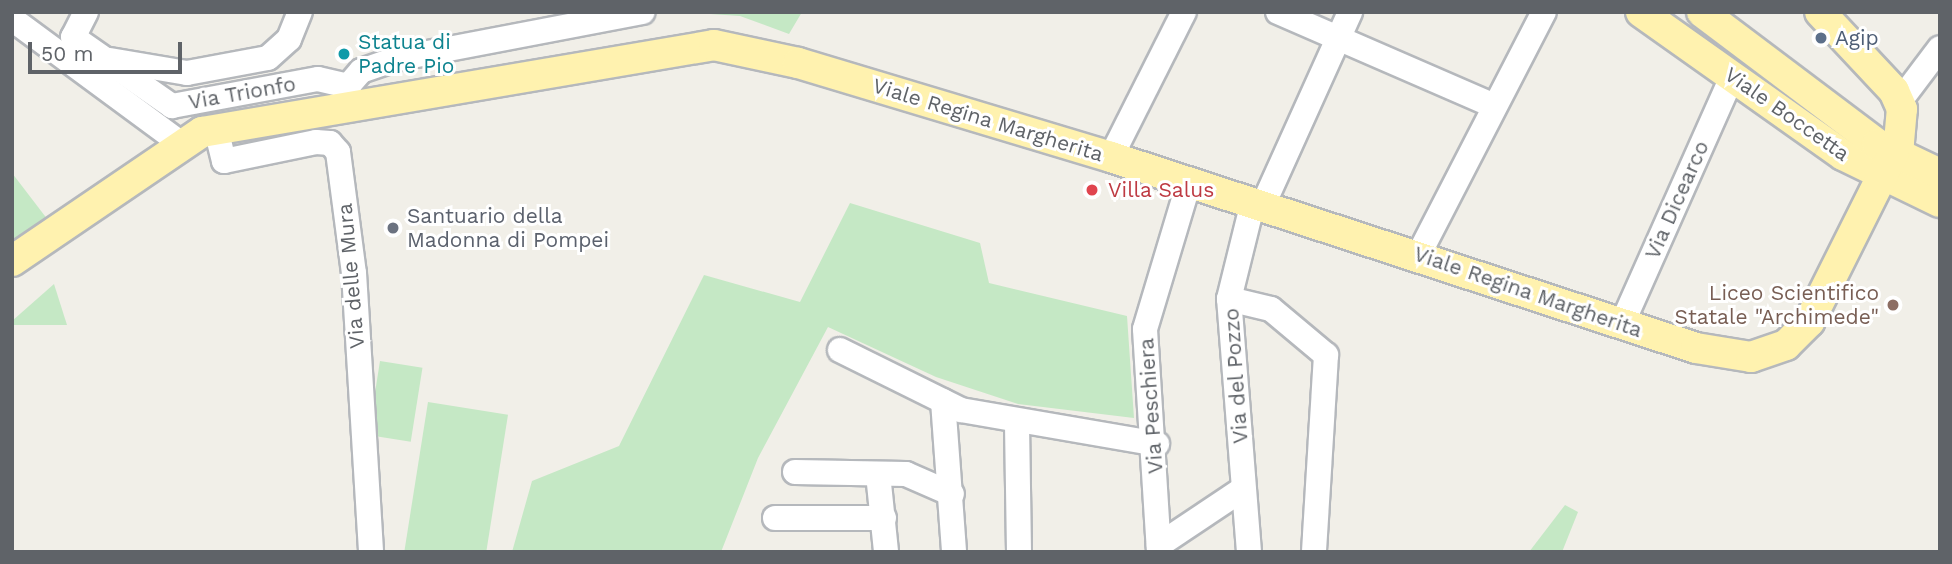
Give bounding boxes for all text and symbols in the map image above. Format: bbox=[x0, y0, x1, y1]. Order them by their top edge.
place label: Agip bbox=[1835, 25, 1879, 51]
scale bar bbox=[32, 28, 186, 72]
place label: Statua di Padre Pio bbox=[358, 29, 454, 79]
marker: Agip bbox=[1813, 30, 1829, 46]
text: 50 m bbox=[41, 41, 93, 66]
marker: Statua di Padre Pio bbox=[336, 46, 352, 62]
street label: Viale Boccetta bbox=[1720, 62, 1854, 166]
street label: Via Trionfo bbox=[186, 71, 298, 115]
street label: Viale Regina Margherita bbox=[869, 73, 1107, 167]
street label: Via Dicearco bbox=[1640, 137, 1714, 263]
place label: Villa Salus bbox=[1108, 177, 1215, 203]
marker: Villa Salus bbox=[1082, 180, 1102, 200]
street label: Via delle Mura bbox=[332, 202, 370, 350]
place label: Santuario della Madonna di Pompei bbox=[407, 203, 610, 253]
marker: Santuario della Madonna di Pompei bbox=[385, 220, 401, 236]
street label: Viale Regina Margherita bbox=[1410, 241, 1646, 343]
place label: Liceo Scientifico Statale "Archimede" bbox=[1675, 280, 1879, 330]
marker: Liceo Scientifico Statale "Archimede" bbox=[1885, 297, 1901, 313]
street label: Via del Pozzo bbox=[1219, 307, 1253, 445]
street label: Via Peschiera bbox=[1134, 337, 1168, 475]

